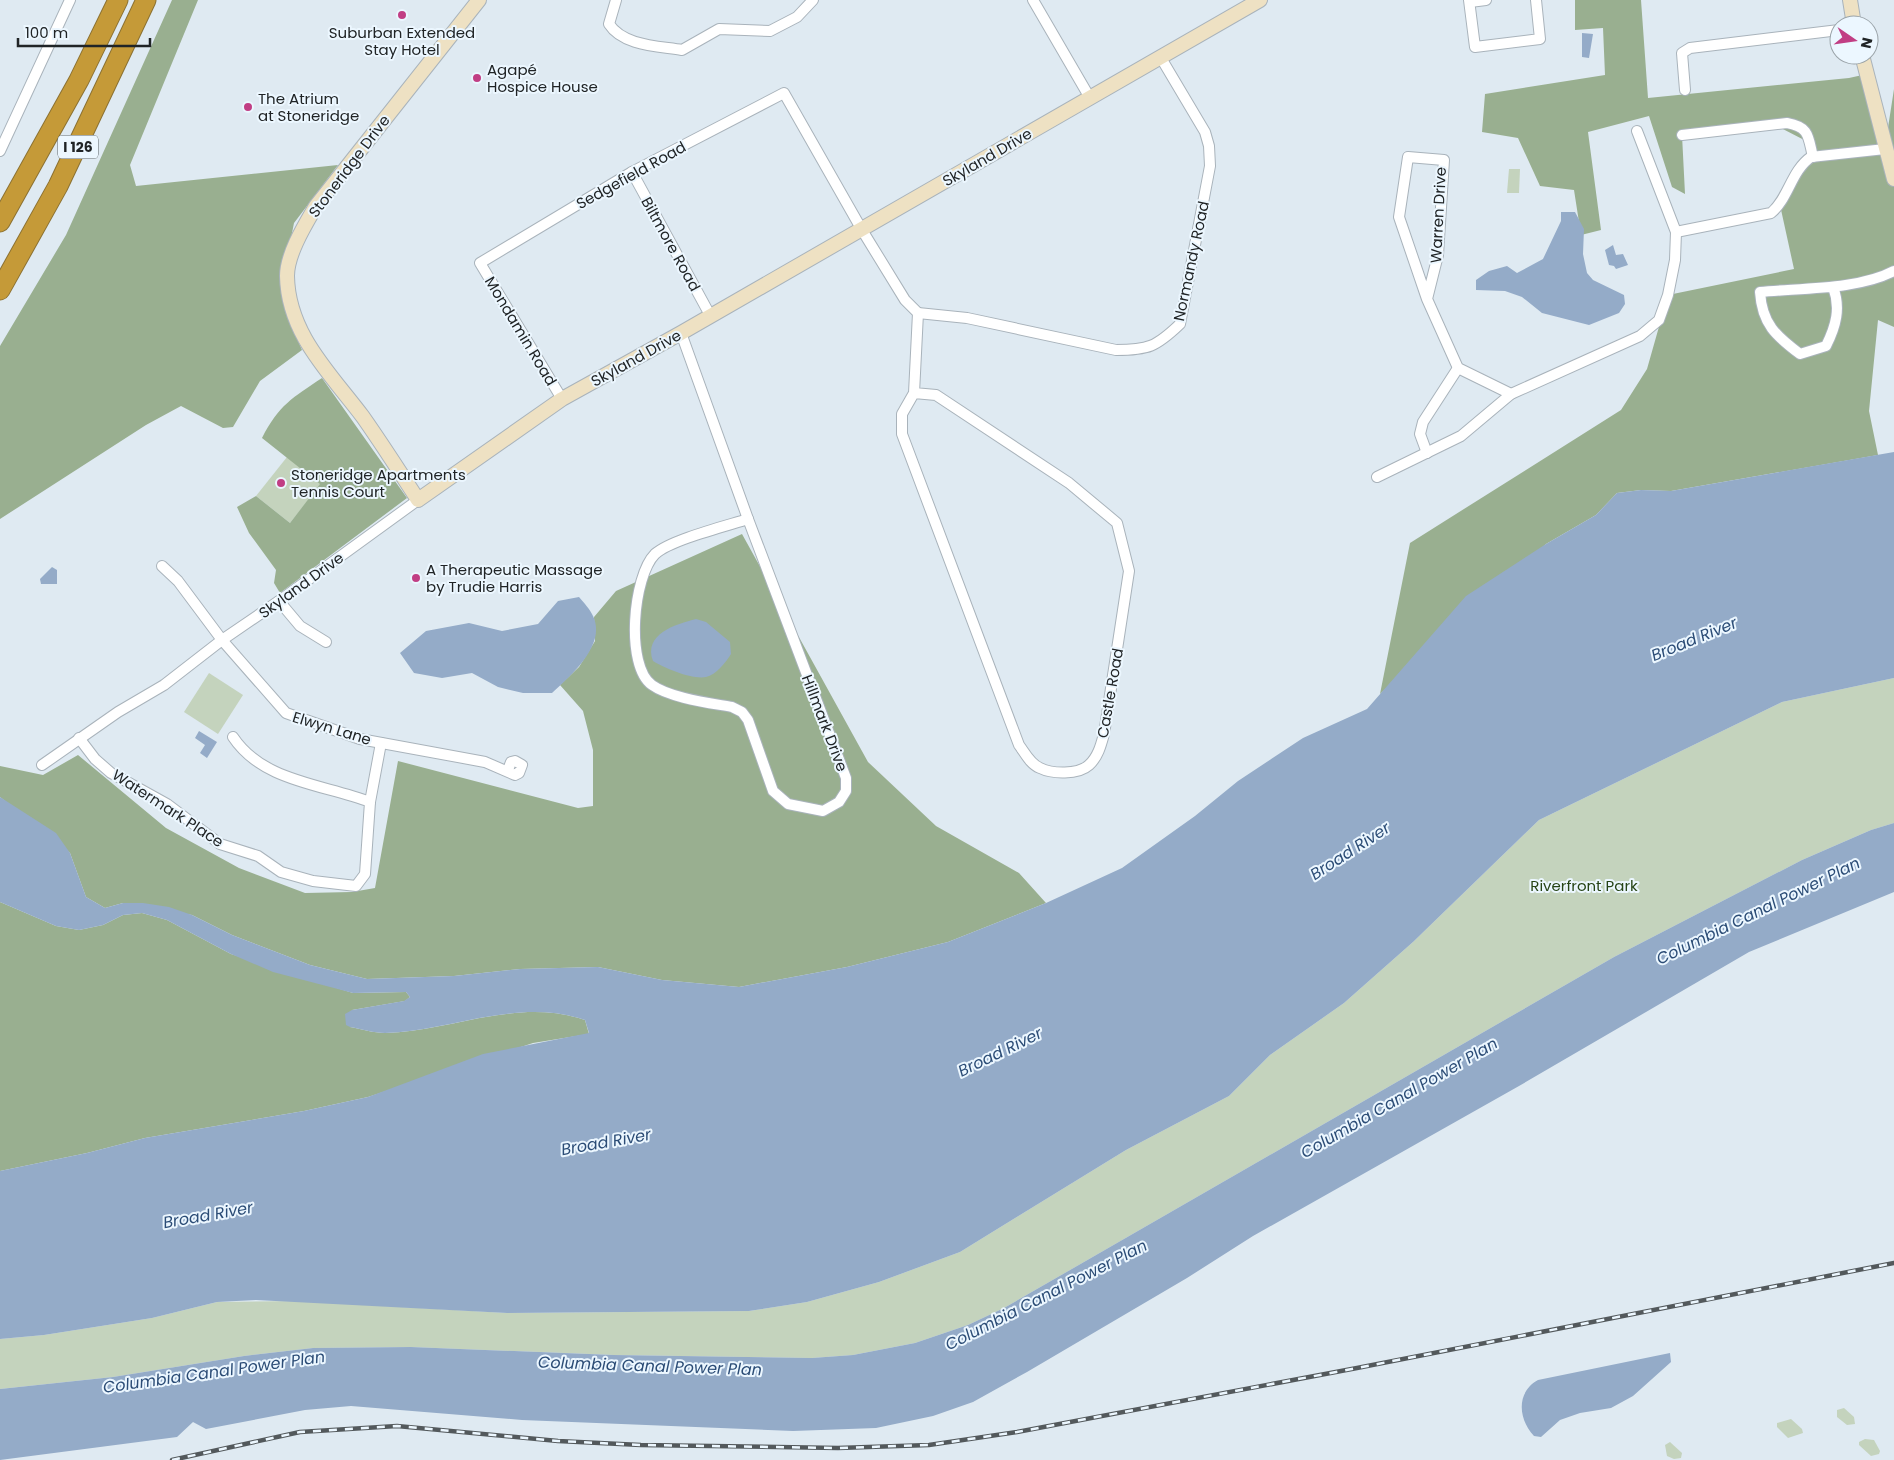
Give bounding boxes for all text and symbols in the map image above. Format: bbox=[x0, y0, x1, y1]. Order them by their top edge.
marker: Suburban Extended Stay Hotel bbox=[396, 9, 408, 21]
scale bar bbox=[18, 15, 150, 47]
north arrow bbox=[1829, 15, 1879, 65]
text: 100 m bbox=[25, 22, 68, 43]
place label: Suburban Extended Stay Hotel bbox=[329, 22, 475, 60]
text: N bbox=[1856, 36, 1878, 50]
place label: Agapé Hospice House bbox=[487, 59, 598, 97]
marker: Agapé Hospice House bbox=[471, 72, 483, 84]
place label: The Atrium at Stoneridge bbox=[258, 88, 359, 126]
marker: The Atrium at Stoneridge bbox=[242, 101, 254, 113]
street label: Stoneridge Drive bbox=[304, 110, 394, 222]
street label: Skyland Drive bbox=[938, 123, 1036, 191]
road number: I 126 bbox=[58, 136, 98, 158]
street label: Sedgefield Road bbox=[572, 136, 690, 214]
street label: Warren Drive bbox=[1425, 166, 1451, 264]
street label: Biltmore Road bbox=[636, 193, 706, 295]
street label: Normandy Road bbox=[1168, 199, 1214, 323]
street label: Mondamin Road bbox=[480, 272, 562, 390]
street label: Skyland Drive bbox=[587, 325, 685, 391]
place label: Stoneridge Apartments Tennis Court bbox=[291, 464, 466, 502]
marker: Stoneridge Apartments Tennis Court bbox=[275, 477, 287, 489]
street label: Skyland Drive bbox=[254, 547, 348, 623]
place label: A Therapeutic Massage by Trudie Harris bbox=[426, 559, 602, 597]
marker: A Therapeutic Massage by Trudie Harris bbox=[410, 572, 422, 584]
water label: Broad River bbox=[1648, 611, 1741, 667]
street label: Castle Road bbox=[1092, 646, 1128, 740]
street label: Hillmark Drive bbox=[797, 672, 853, 774]
street label: Elwyn Lane bbox=[290, 706, 374, 750]
street label: Watermark Place bbox=[108, 764, 228, 852]
water label: Broad River bbox=[1306, 816, 1395, 885]
water label: Columbia Canal Power Plan bbox=[1652, 852, 1864, 970]
park label: Riverfront Park bbox=[1530, 875, 1638, 896]
water label: Broad River bbox=[954, 1021, 1047, 1082]
water label: Columbia Canal Power Plan bbox=[1296, 1032, 1502, 1164]
water label: Broad River bbox=[559, 1123, 654, 1161]
water label: Broad River bbox=[161, 1196, 256, 1234]
water label: Columbia Canal Power Plan bbox=[941, 1234, 1151, 1356]
water label: Columbia Canal Power Plan bbox=[101, 1345, 327, 1399]
water label: Columbia Canal Power Plan bbox=[538, 1351, 762, 1381]

